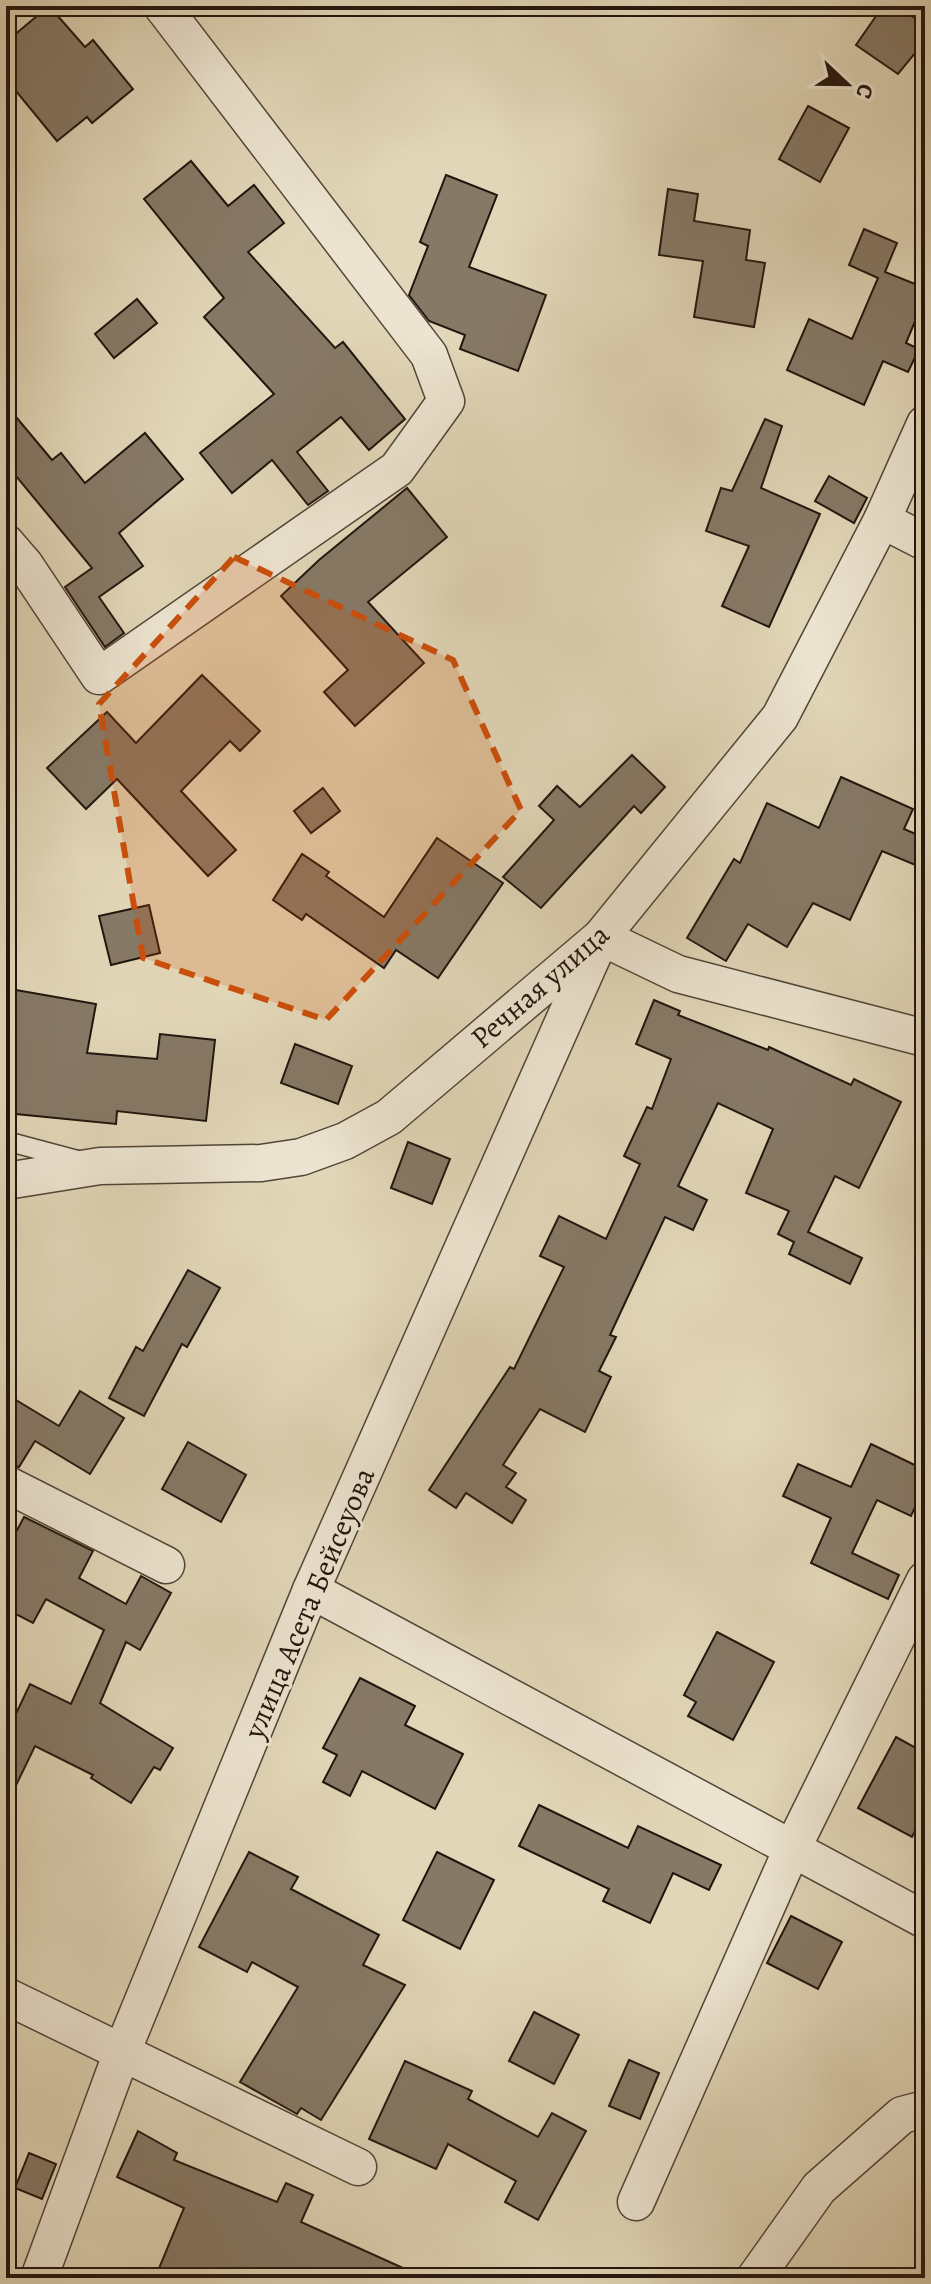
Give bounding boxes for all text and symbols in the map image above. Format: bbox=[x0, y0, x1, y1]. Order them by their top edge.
north arrow bbox=[807, 44, 887, 124]
text: С bbox=[848, 79, 881, 103]
street label: Речная улица bbox=[462, 915, 618, 1057]
street label: улица Асета Бейсеуова bbox=[233, 1461, 384, 1746]

